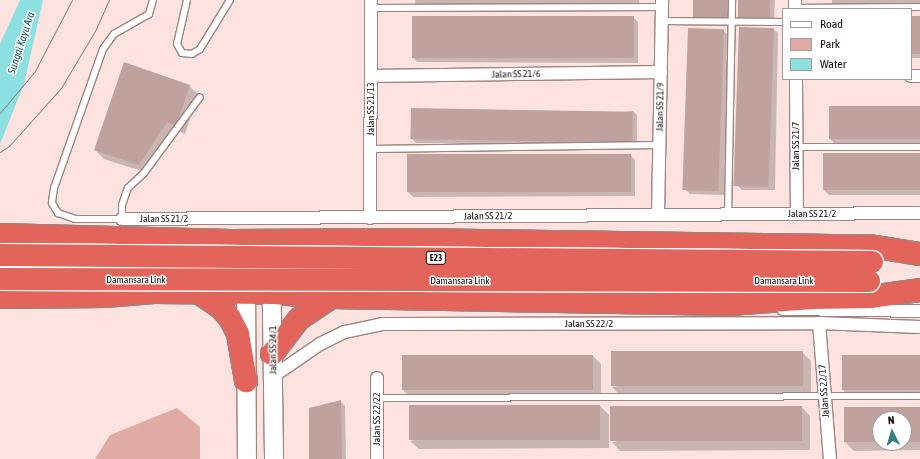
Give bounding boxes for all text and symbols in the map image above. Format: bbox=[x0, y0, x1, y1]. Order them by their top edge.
legend bbox=[782, 8, 912, 80]
water label: Sungai Kayu Ara bbox=[5, 10, 37, 76]
text: Road bbox=[820, 17, 843, 31]
text: Park bbox=[820, 37, 840, 51]
text: Water bbox=[820, 57, 846, 71]
street label: Jalan SS 21/6 bbox=[492, 68, 540, 80]
street label: Jalan SS 21/13 bbox=[365, 82, 377, 136]
street label: Jalan SS 21/9 bbox=[654, 83, 666, 131]
street label: Jalan SS 21/7 bbox=[790, 122, 802, 170]
street label: Jalan SS 21/2 bbox=[788, 208, 836, 220]
street label: Jalan SS 21/2 bbox=[464, 210, 512, 222]
street label: Jalan SS 21/2 bbox=[140, 213, 188, 225]
road number: E23 bbox=[425, 251, 447, 265]
street label: Damansara Link bbox=[106, 274, 166, 286]
street label: Damansara Link bbox=[430, 275, 490, 287]
street label: Damansara Link bbox=[754, 275, 814, 287]
street label: Jalan SS 22/2 bbox=[565, 318, 613, 330]
street label: Jalan SS 24/1 bbox=[267, 326, 279, 374]
street label: Jalan SS 22/17 bbox=[816, 364, 832, 418]
street label: Jalan SS 22/22 bbox=[371, 392, 383, 446]
north arrow bbox=[872, 411, 912, 451]
text: N bbox=[887, 414, 895, 426]

